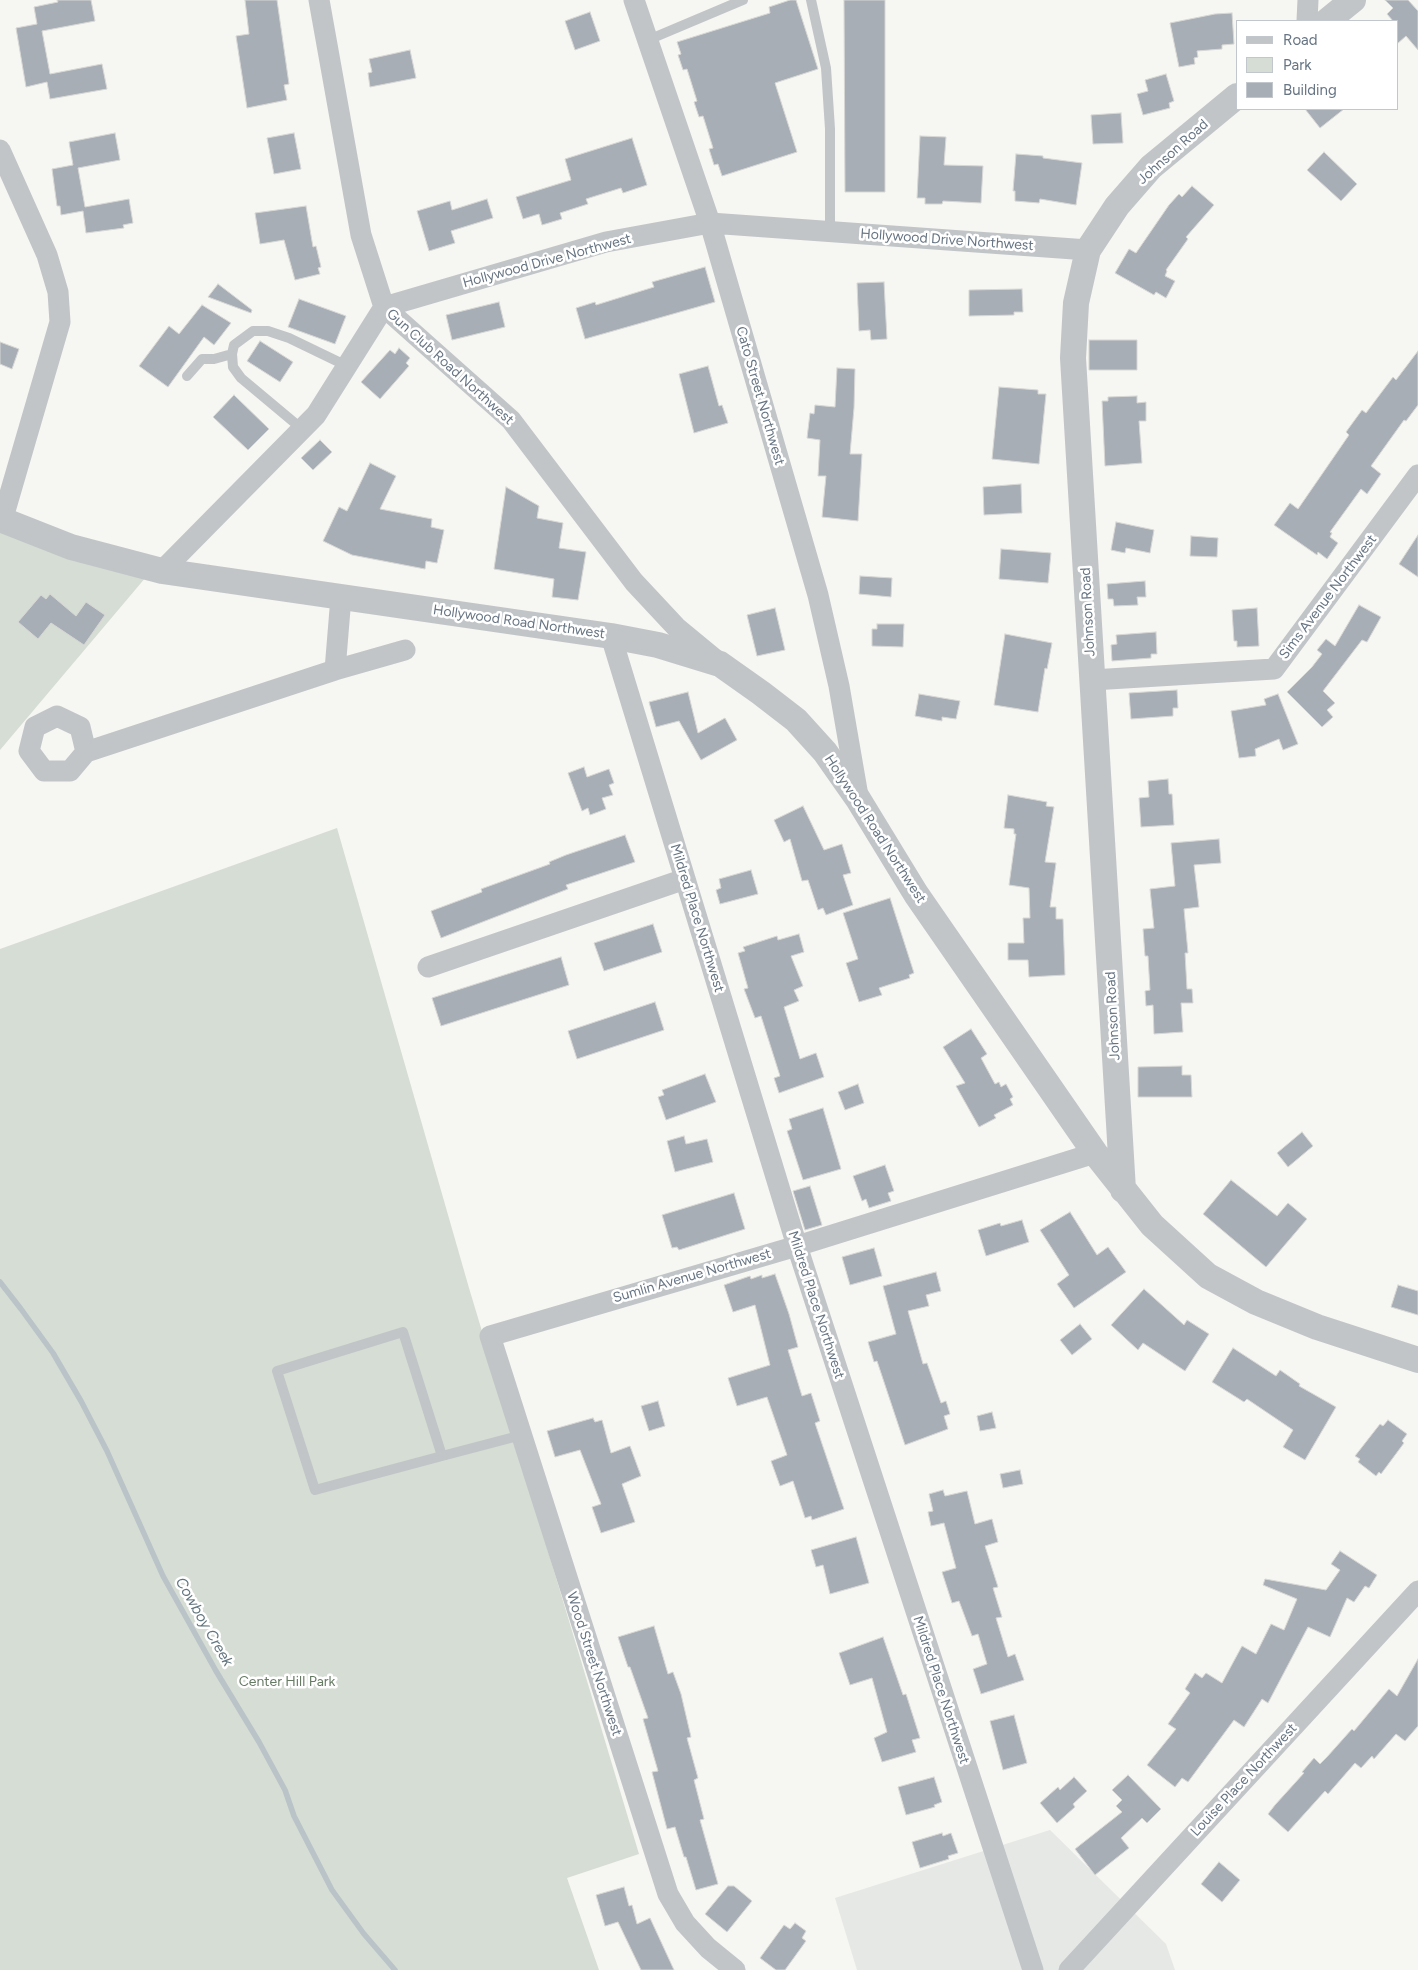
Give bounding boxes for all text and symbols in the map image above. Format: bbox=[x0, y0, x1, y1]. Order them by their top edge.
legend bbox=[1236, 20, 1398, 110]
text: Road bbox=[1283, 31, 1318, 49]
text: Park bbox=[1283, 56, 1312, 74]
text: Building bbox=[1283, 81, 1337, 99]
street label: Johnson Road bbox=[1134, 116, 1212, 188]
street label: Hollywood Drive Northwest bbox=[860, 226, 1034, 254]
street label: Hollywood Drive Northwest bbox=[461, 230, 633, 292]
street label: Gun Club Road Northwest bbox=[383, 306, 517, 428]
street label: Cato Street Northwest bbox=[732, 325, 788, 467]
street label: Sims Avenue Northwest bbox=[1276, 531, 1380, 663]
street label: Johnson Road bbox=[1077, 567, 1099, 657]
street label: Hollywood Road Northwest bbox=[432, 602, 606, 642]
street label: Hollywood Road Northwest bbox=[821, 752, 929, 906]
street label: Mildred Place Northwest bbox=[666, 842, 728, 994]
street label: Johnson Road bbox=[1102, 971, 1124, 1061]
street label: Mildred Place Northwest bbox=[784, 1229, 848, 1381]
street label: Sumlin Avenue Northwest bbox=[611, 1245, 773, 1307]
water label: Cowboy Creek bbox=[171, 1574, 237, 1670]
street label: Wood Street Northwest bbox=[563, 1590, 625, 1738]
street label: Mildred Place Northwest bbox=[909, 1614, 973, 1766]
park label: Center Hill Park bbox=[239, 1674, 335, 1690]
street label: Louise Place Northwest bbox=[1187, 1720, 1301, 1840]

